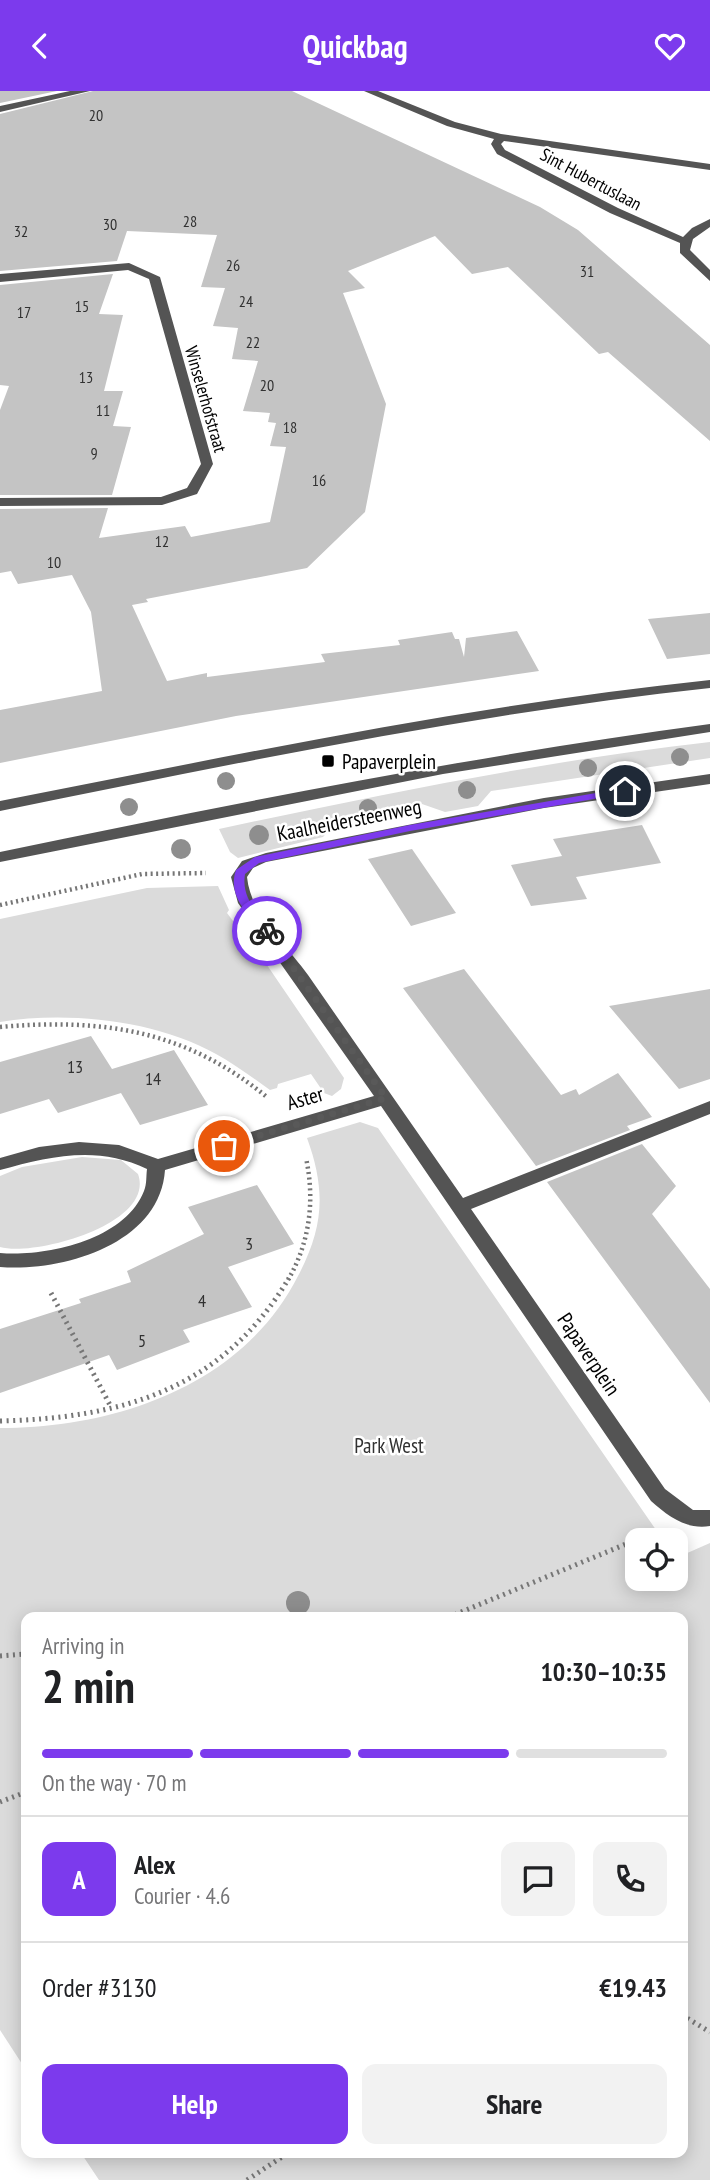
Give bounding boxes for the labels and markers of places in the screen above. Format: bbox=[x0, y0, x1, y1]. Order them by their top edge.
place label: Papaverplein bbox=[342, 748, 436, 775]
marker: Papaverplein bbox=[320, 753, 336, 769]
pin bbox=[595, 761, 655, 821]
pin bbox=[194, 1116, 254, 1176]

